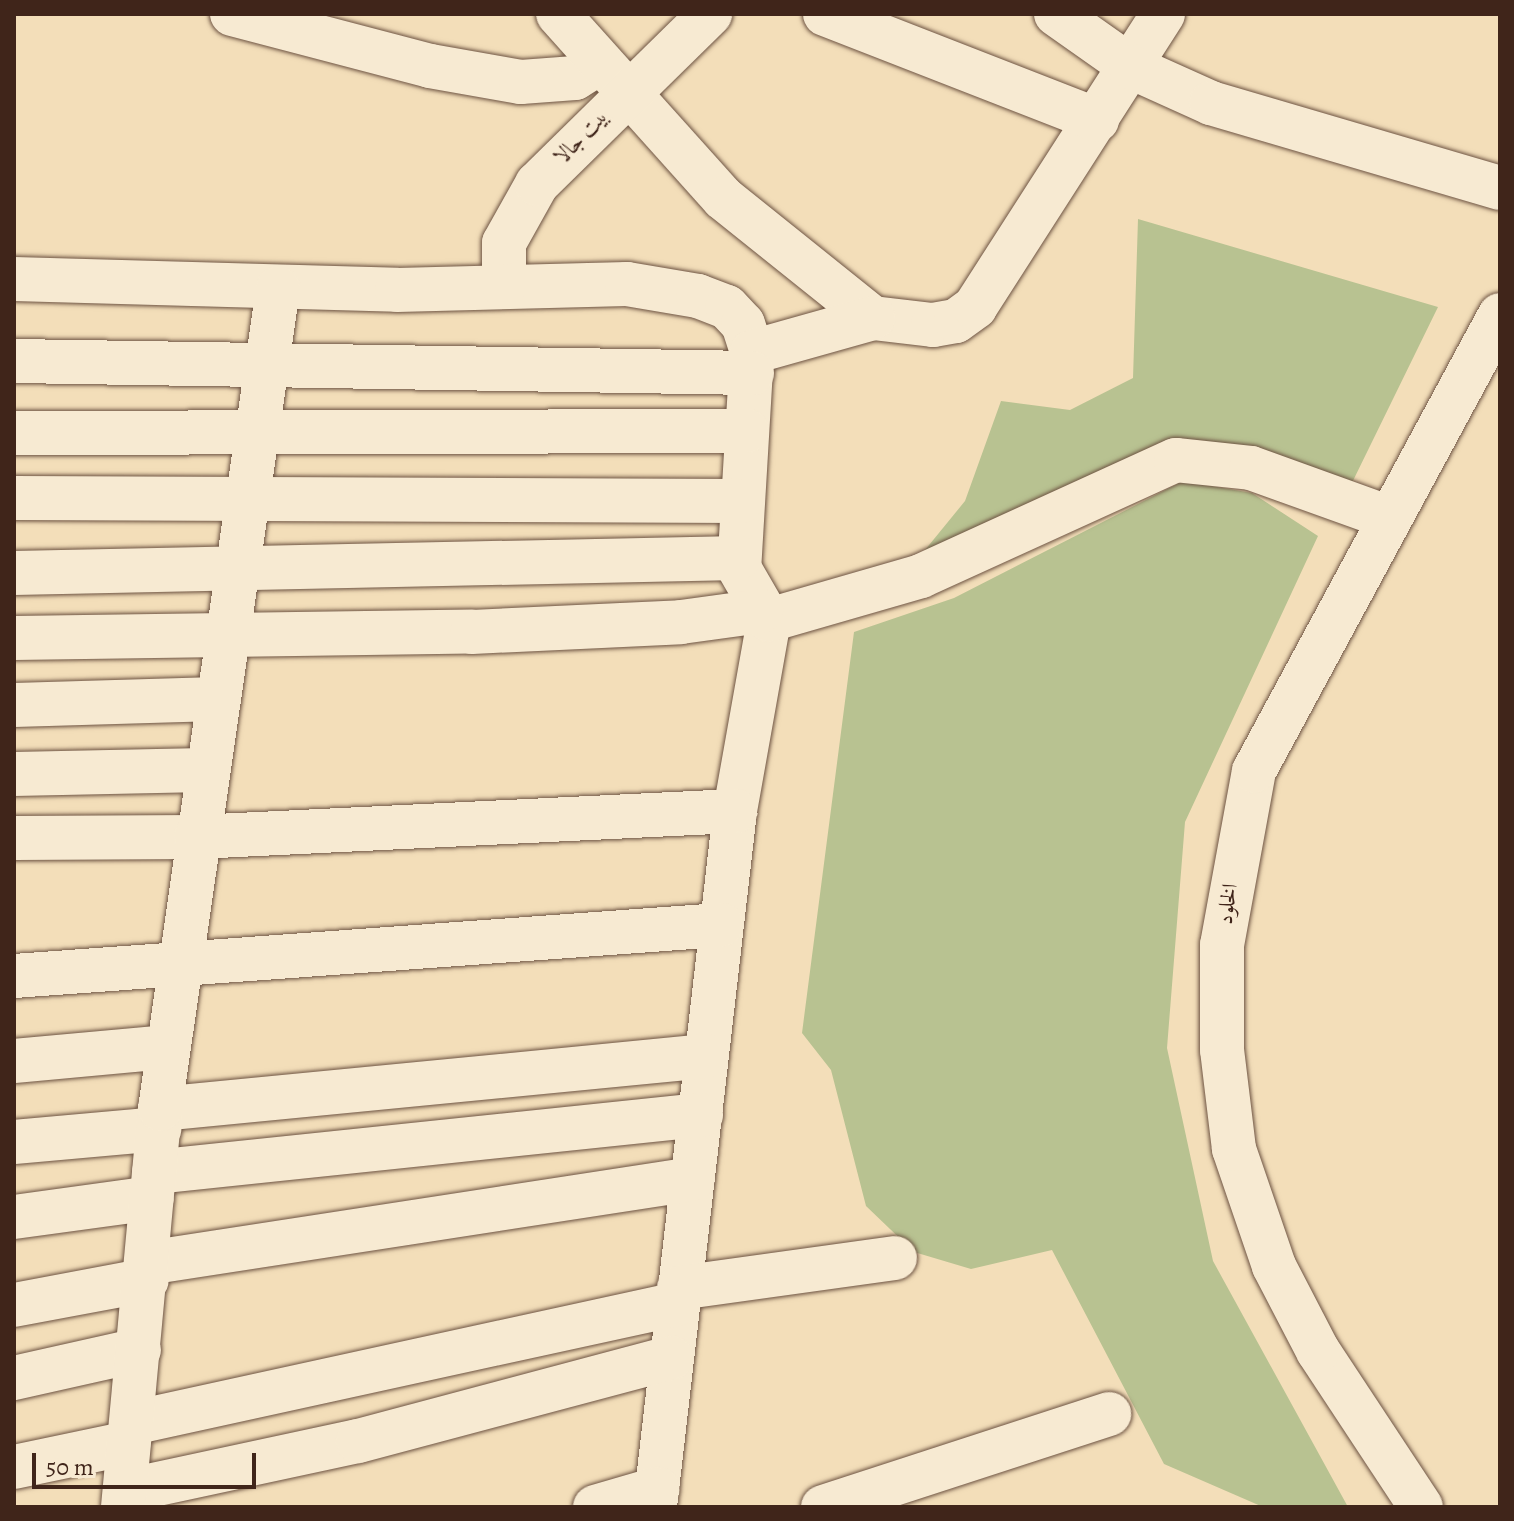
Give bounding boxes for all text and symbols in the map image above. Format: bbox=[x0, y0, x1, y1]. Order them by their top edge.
street label: بيت جالا bbox=[549, 104, 613, 170]
street label: الخلود bbox=[1212, 882, 1244, 926]
scale bar bbox=[36, 1437, 260, 1487]
text: 50 m bbox=[46, 1451, 94, 1483]

